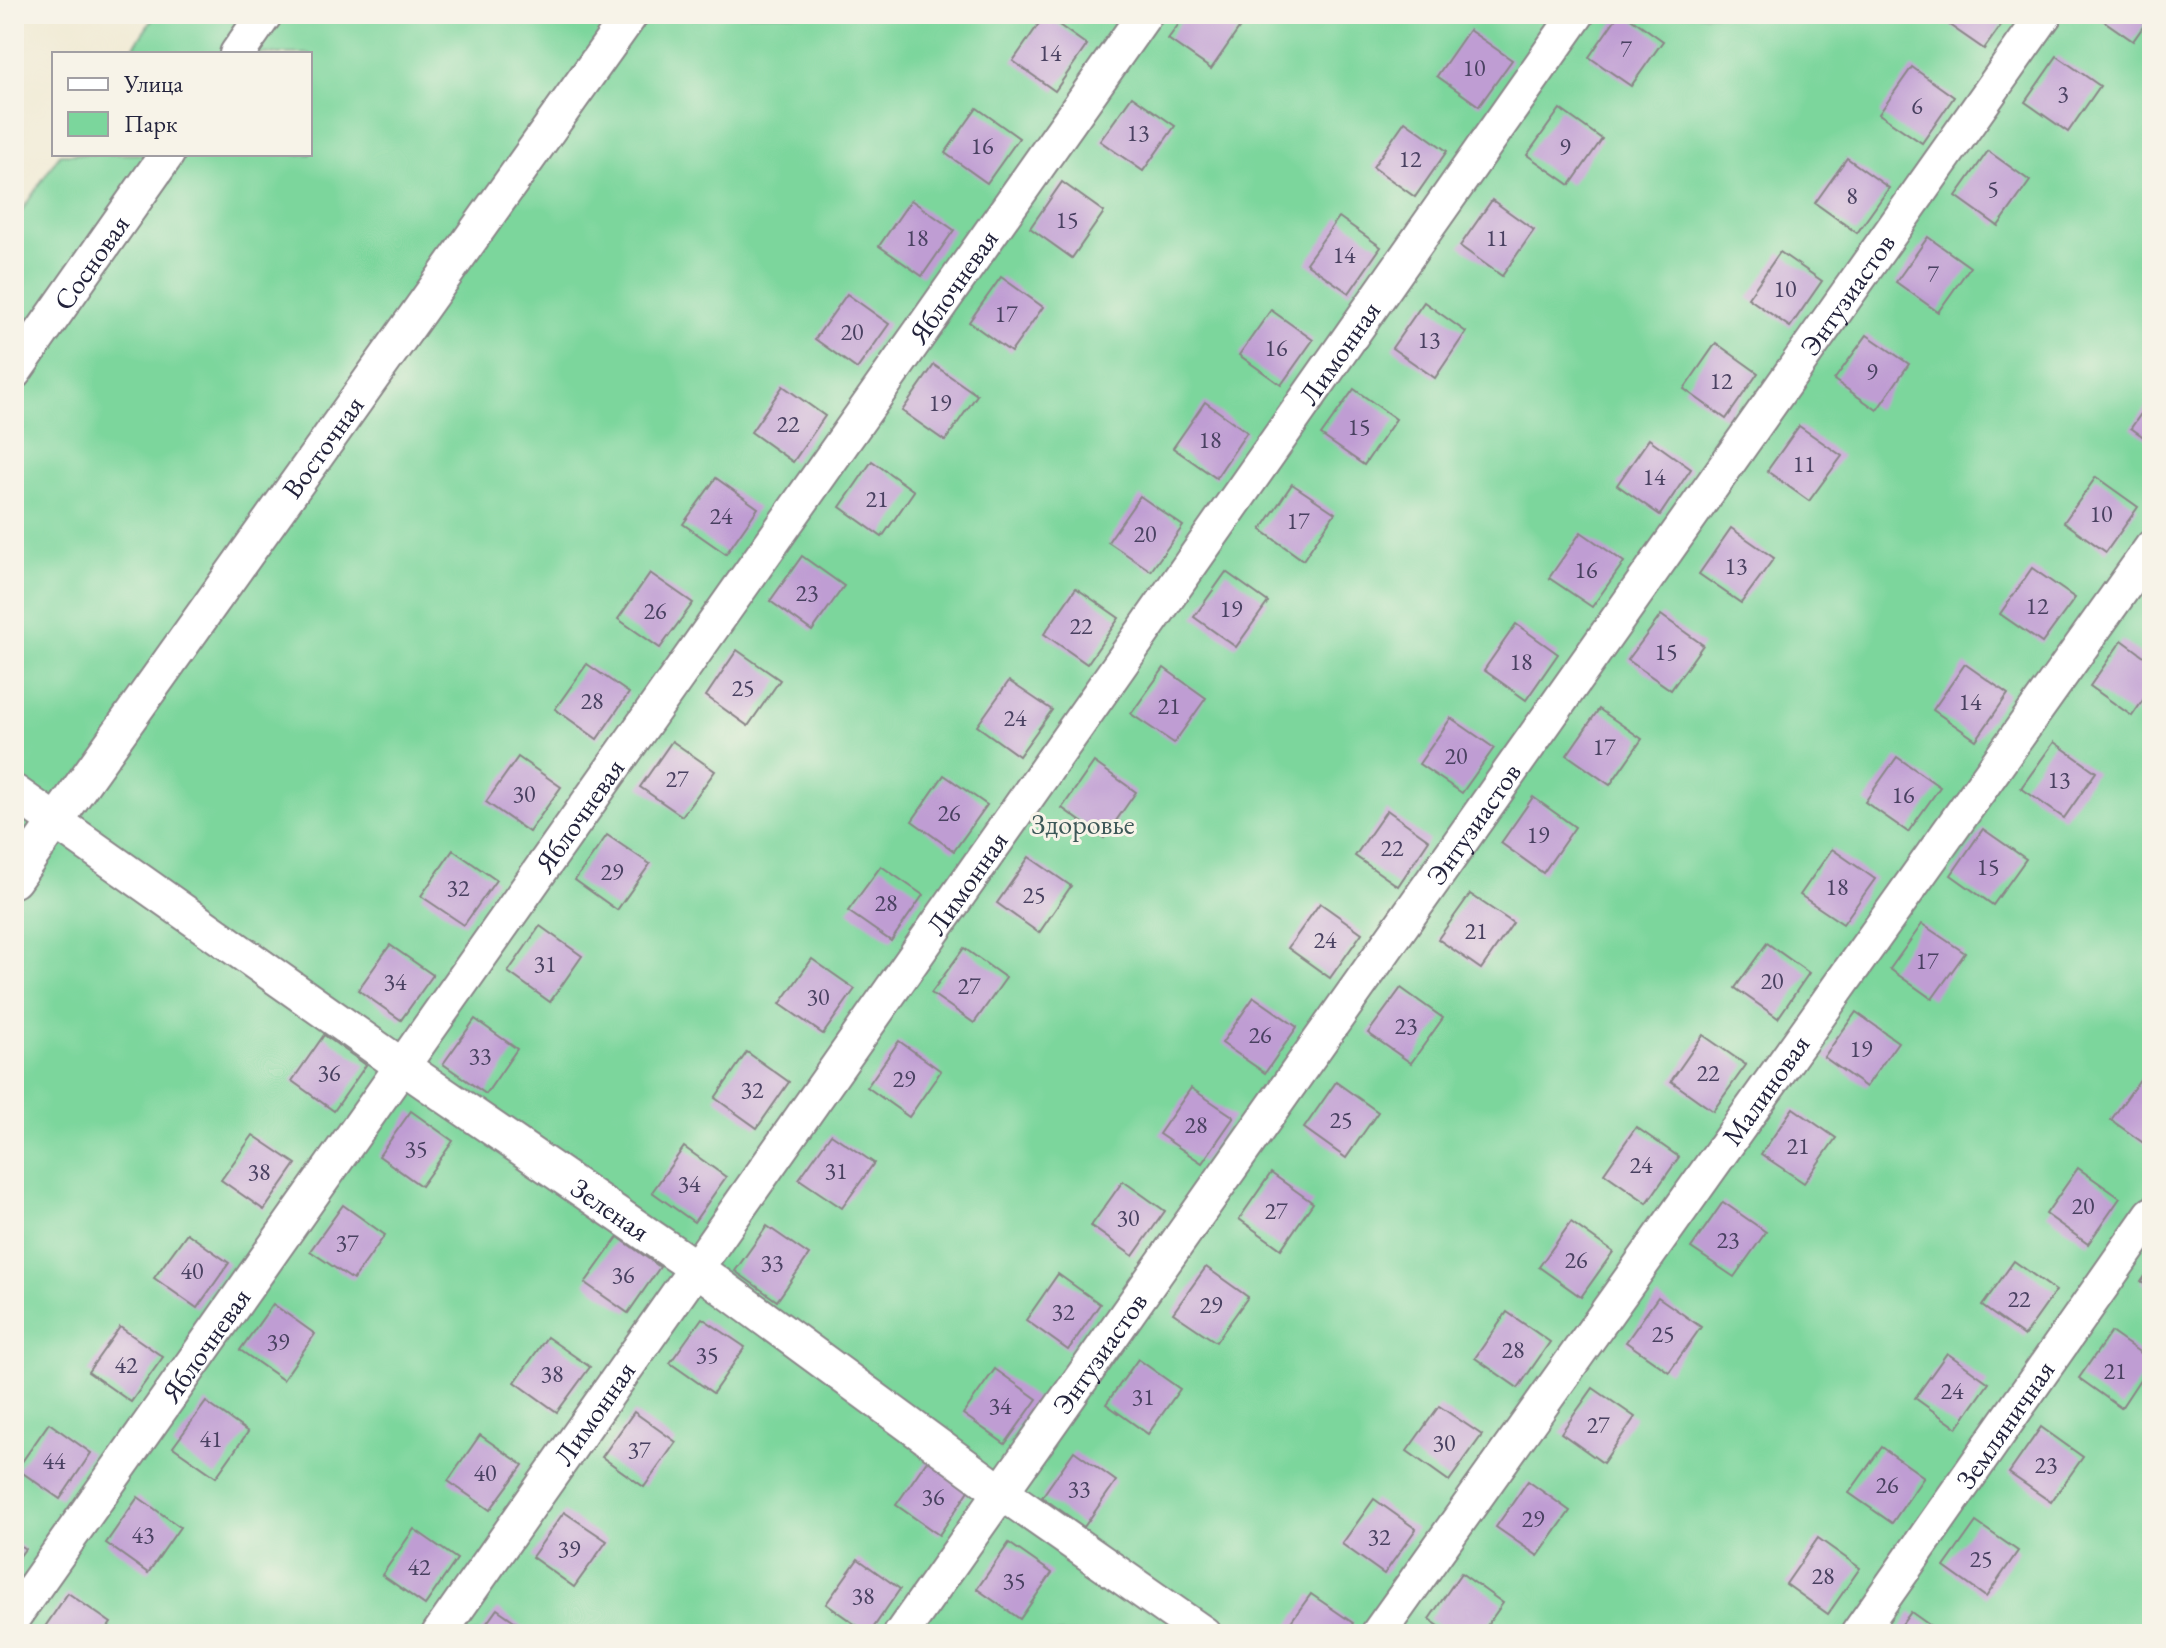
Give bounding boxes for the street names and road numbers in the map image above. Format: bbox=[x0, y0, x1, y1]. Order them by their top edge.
street label: Сосновая bbox=[45, 207, 137, 317]
street label: Яблочневая bbox=[900, 222, 1006, 351]
street label: Энтузиастов bbox=[1792, 226, 1903, 363]
street label: Лимонная bbox=[1290, 294, 1388, 412]
street label: Восточная bbox=[274, 388, 372, 505]
street label: Яблочневая bbox=[526, 751, 632, 880]
street label: Энтузиастов bbox=[1418, 755, 1529, 892]
street label: Лимонная bbox=[918, 824, 1016, 942]
street label: Малиновая bbox=[1714, 1027, 1817, 1153]
street label: Зеленая bbox=[564, 1170, 657, 1249]
street label: Яблочневая bbox=[152, 1281, 258, 1410]
street label: Энтузиастов bbox=[1044, 1285, 1155, 1421]
street label: Земляничная bbox=[1947, 1353, 2062, 1496]
street label: Лимонная bbox=[545, 1354, 643, 1472]

